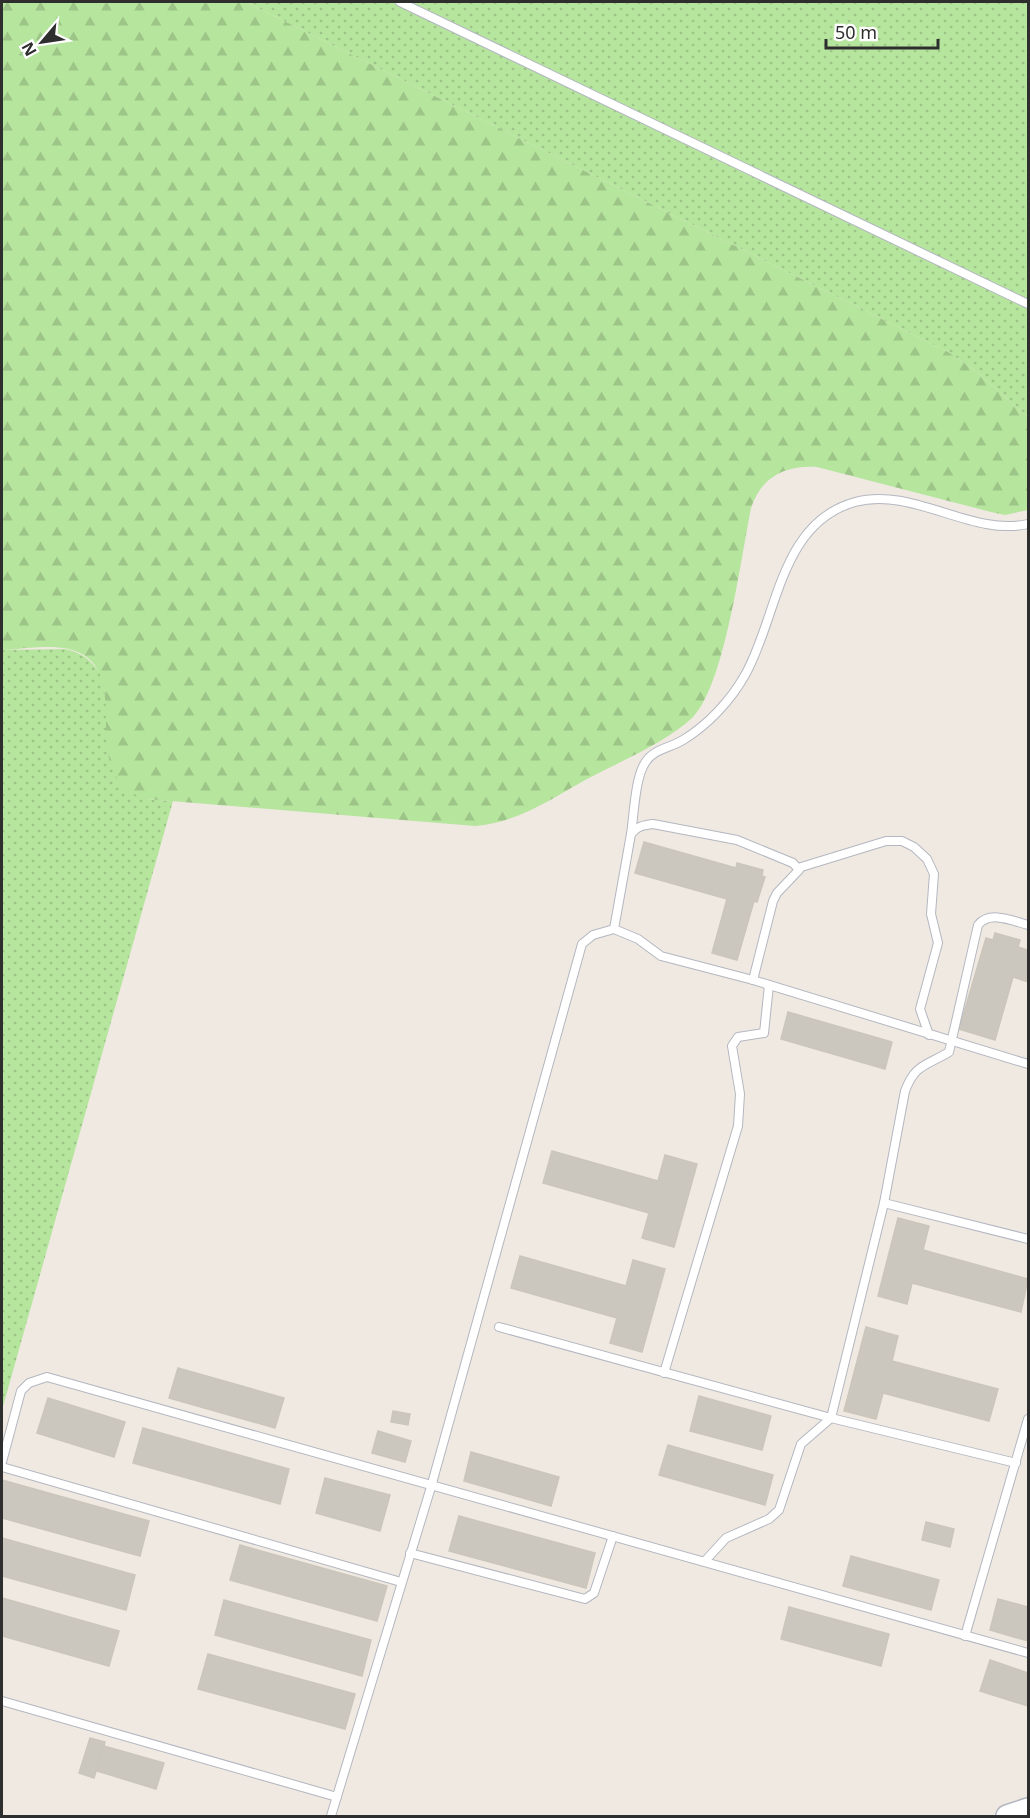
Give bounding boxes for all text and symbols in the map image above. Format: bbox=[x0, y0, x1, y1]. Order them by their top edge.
north arrow bbox=[12, 12, 72, 72]
scale bar bbox=[826, 12, 938, 50]
text: 50 m bbox=[835, 20, 877, 44]
text: N bbox=[16, 38, 42, 60]

